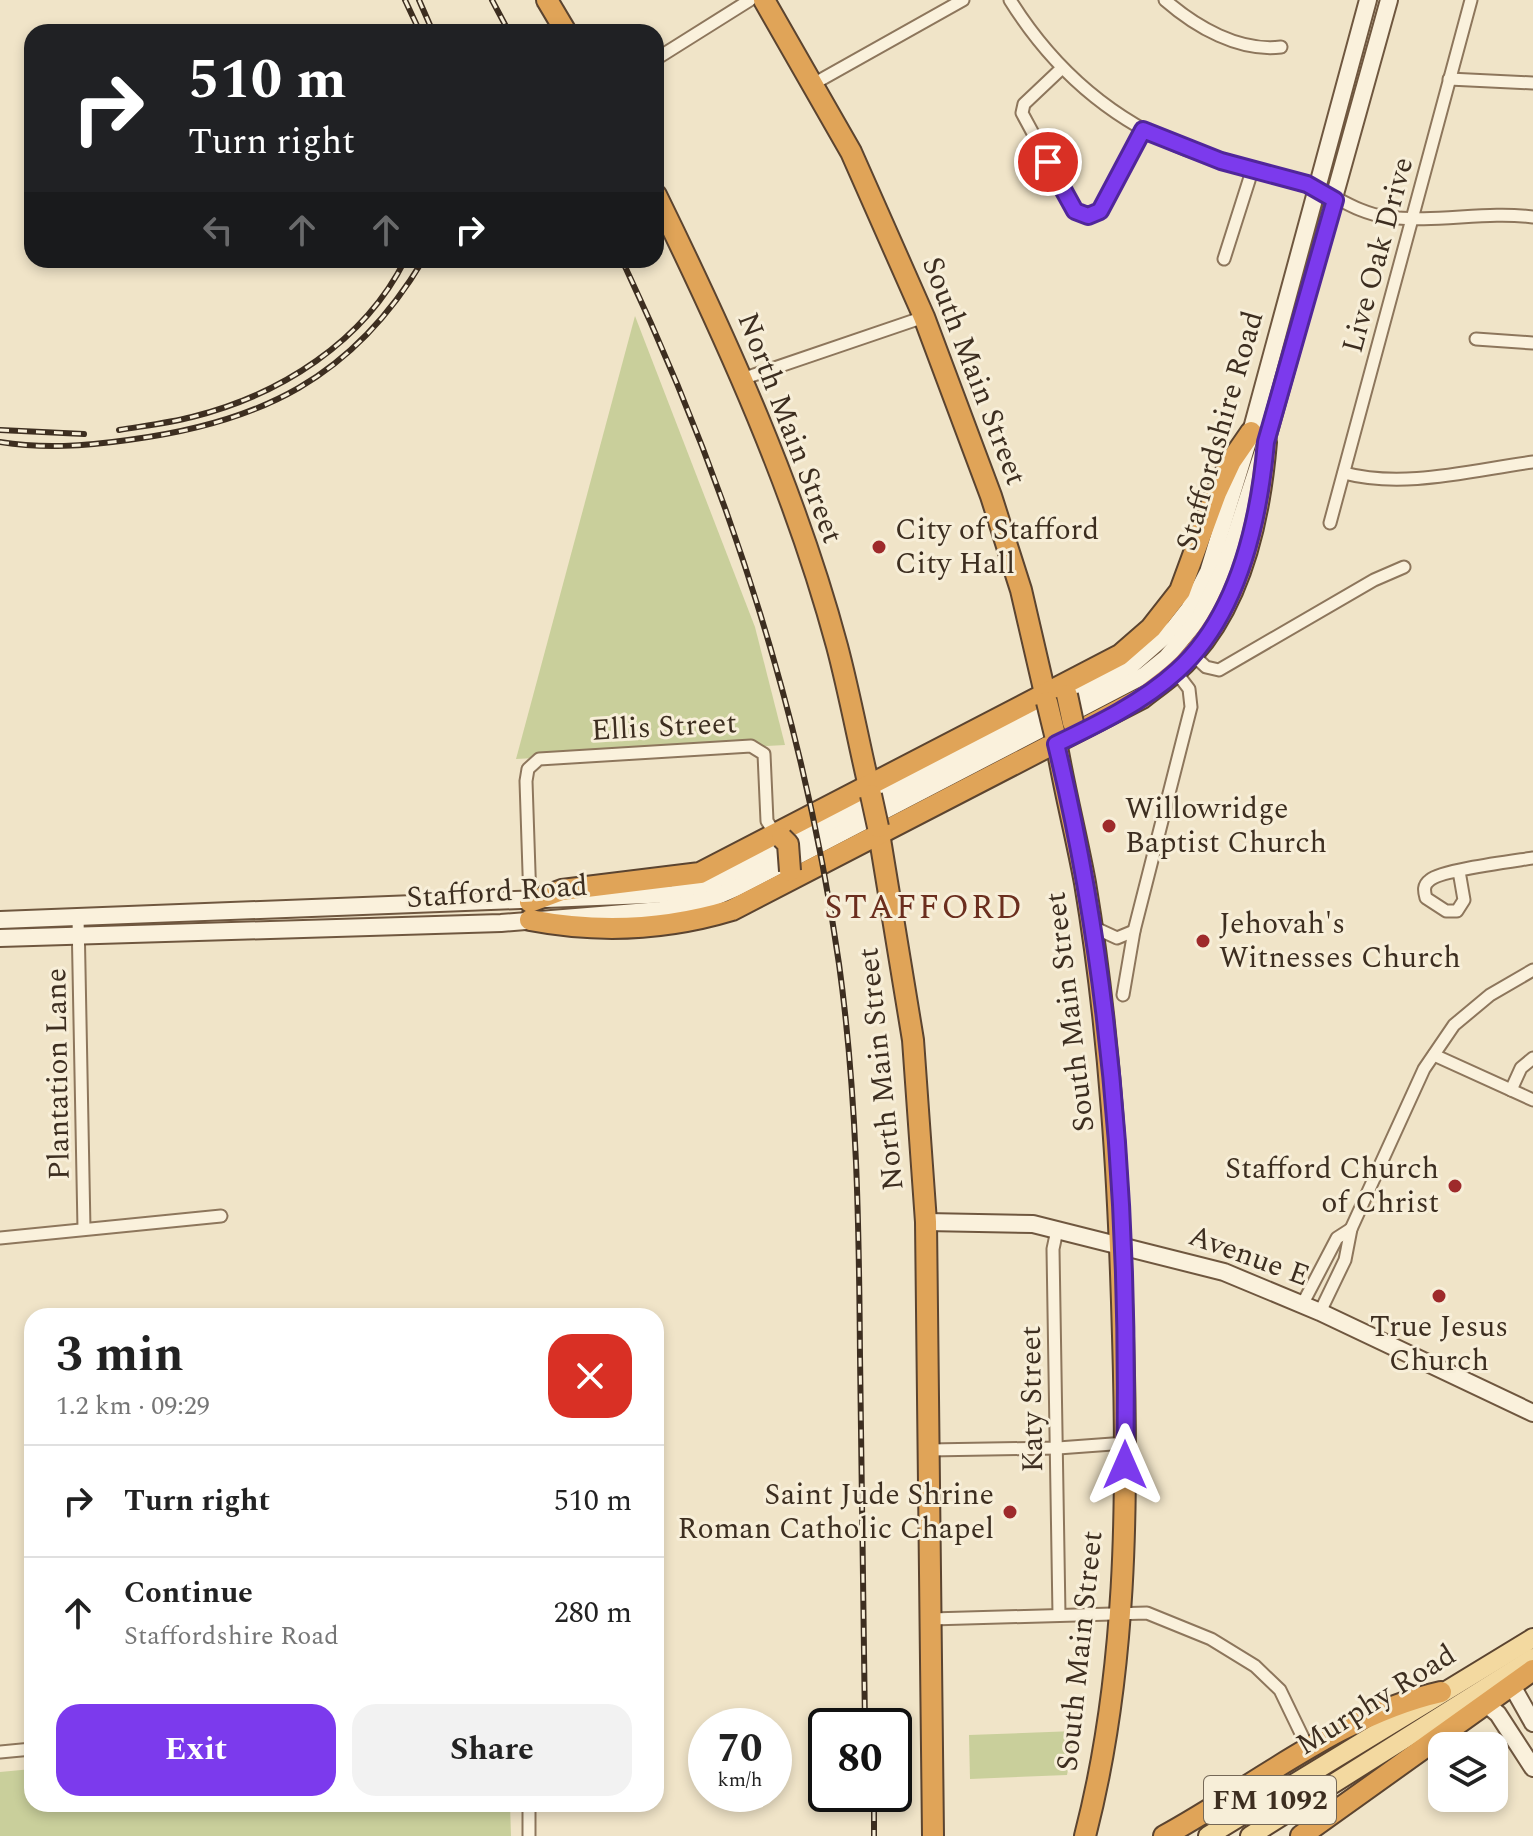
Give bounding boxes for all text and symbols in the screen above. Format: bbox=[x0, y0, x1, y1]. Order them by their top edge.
text: 510 m bbox=[188, 38, 347, 123]
icon: right bbox=[56, 56, 160, 160]
text: Turn right bbox=[188, 115, 355, 170]
pin bbox=[1014, 128, 1082, 196]
icon: arrive bbox=[1026, 140, 1070, 184]
street label: Live Oak Drive bbox=[1330, 152, 1426, 358]
icon: left bbox=[196, 208, 240, 252]
icon: ahead bbox=[280, 208, 324, 252]
icon: ahead bbox=[364, 208, 408, 252]
icon: right bbox=[448, 208, 492, 252]
street label: South Main Street bbox=[909, 250, 1039, 492]
street label: North Main Street bbox=[725, 306, 855, 550]
street label: Staffordshire Road bbox=[1164, 306, 1276, 556]
place label: City of Stafford City Hall bbox=[895, 507, 1099, 587]
marker: City of Stafford City Hall bbox=[870, 538, 888, 556]
street label: Ellis Street bbox=[590, 700, 738, 754]
place label: Willowridge Baptist Church bbox=[1125, 786, 1327, 866]
marker: Willowridge Baptist Church bbox=[1100, 817, 1118, 835]
street label: Stafford Road bbox=[405, 863, 589, 921]
district label: STAFFORD bbox=[824, 882, 1024, 934]
street label: South Main Street bbox=[1032, 889, 1108, 1135]
place label: Jehovah's Witnesses Church bbox=[1219, 901, 1461, 981]
marker: Jehovah's Witnesses Church bbox=[1194, 932, 1212, 950]
street label: North Main Street bbox=[845, 945, 917, 1193]
street label: Plantation Lane bbox=[33, 968, 83, 1180]
place label: Stafford Church of Christ bbox=[1225, 1146, 1439, 1226]
marker: Stafford Church of Christ bbox=[1446, 1177, 1464, 1195]
street label: Avenue E bbox=[1182, 1213, 1316, 1299]
marker: True Jesus Church bbox=[1430, 1287, 1448, 1305]
place label: True Jesus Church bbox=[1370, 1304, 1508, 1384]
text: 3 min bbox=[56, 1319, 184, 1392]
street label: Katy Street bbox=[1008, 1325, 1056, 1473]
button: close bbox=[548, 1334, 632, 1418]
text: 1.2 km · 09:29 bbox=[56, 1386, 210, 1426]
position arrow bbox=[1083, 1423, 1167, 1507]
place label: Saint Jude Shrine Roman Catholic Chapel bbox=[678, 1472, 994, 1552]
text: Turn right bbox=[124, 1478, 270, 1524]
text: 510 m bbox=[554, 1478, 632, 1524]
icon: right bbox=[56, 1479, 100, 1523]
marker: Saint Jude Shrine Roman Catholic Chapel bbox=[1001, 1503, 1019, 1521]
street label: South Main Street bbox=[1044, 1528, 1116, 1774]
text: Continue bbox=[124, 1570, 253, 1616]
text: 280 m bbox=[554, 1590, 632, 1636]
icon: ahead bbox=[56, 1591, 100, 1635]
text: Staffordshire Road bbox=[124, 1616, 339, 1656]
street label: Murphy Road bbox=[1287, 1632, 1465, 1768]
button: Exit bbox=[56, 1704, 336, 1796]
button: Share bbox=[352, 1704, 632, 1796]
speed limit sign: 80 bbox=[808, 1708, 912, 1812]
text: 70 bbox=[718, 1719, 762, 1780]
map controls bbox=[1428, 1732, 1508, 1812]
button: layers bbox=[1428, 1732, 1508, 1812]
text: km/h bbox=[718, 1765, 763, 1795]
road number: FM 1092 bbox=[1204, 1776, 1336, 1824]

